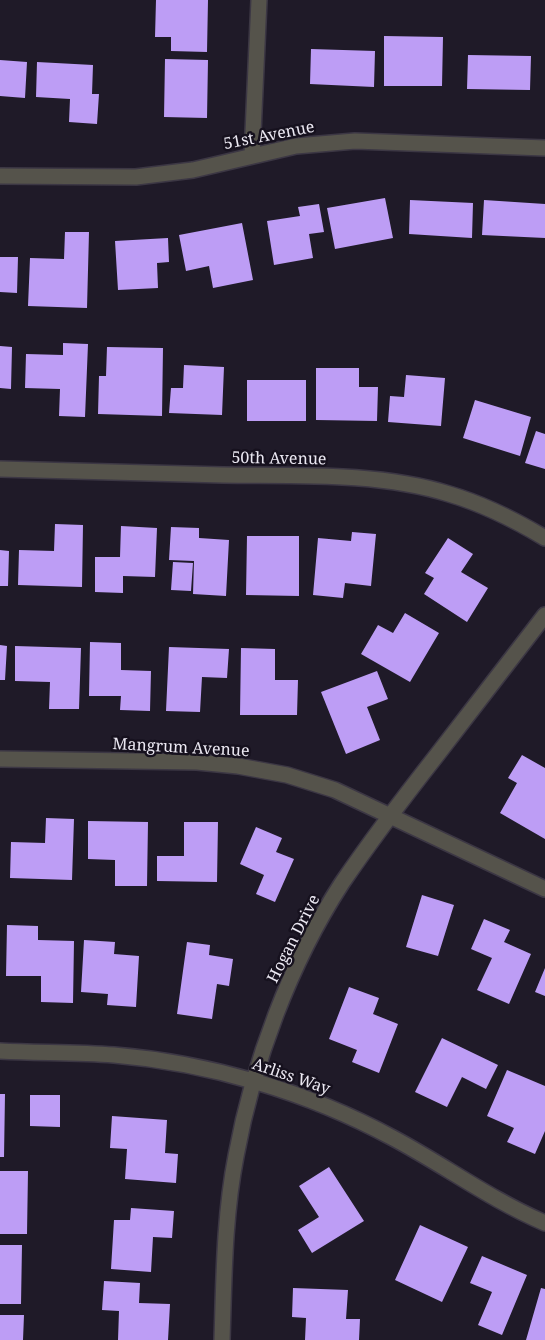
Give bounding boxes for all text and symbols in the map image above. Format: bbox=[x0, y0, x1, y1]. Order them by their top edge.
street label: 51st Avenue bbox=[222, 118, 316, 154]
street label: 50th Avenue bbox=[231, 449, 327, 469]
street label: Mangrum Avenue bbox=[112, 735, 250, 761]
street label: Hogan Drive bbox=[264, 892, 324, 986]
street label: Arliss Way bbox=[250, 1055, 332, 1099]

